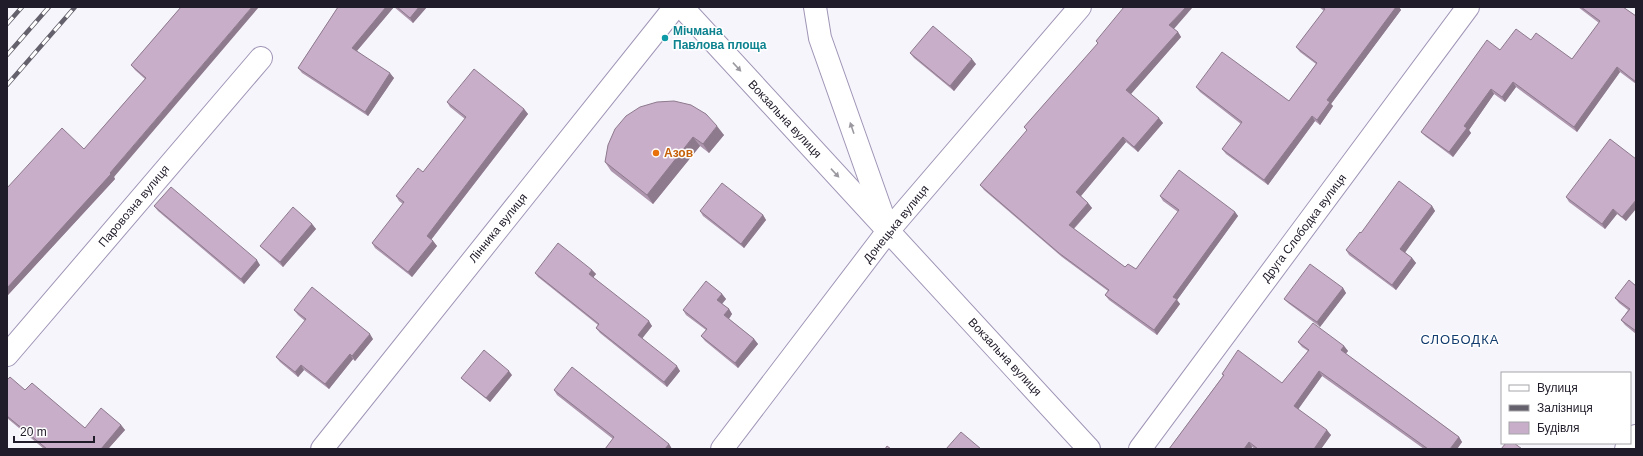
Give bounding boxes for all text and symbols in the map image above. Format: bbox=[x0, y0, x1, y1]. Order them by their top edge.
place label: Мічмана Павлова площа bbox=[673, 24, 767, 52]
marker: Мічмана Павлова площа bbox=[660, 33, 670, 43]
one-way arrow bbox=[733, 61, 742, 72]
street label: Вокзальна вулиця bbox=[745, 77, 825, 161]
one-way arrow bbox=[849, 121, 855, 133]
place label: Азов bbox=[664, 146, 693, 160]
marker: Азов bbox=[651, 148, 661, 158]
street label: Паровозна вулиця bbox=[96, 162, 172, 250]
one-way arrow bbox=[830, 168, 839, 177]
street label: Друга Слободка вулиця bbox=[1259, 171, 1349, 285]
street label: Донецька вулиця bbox=[860, 182, 932, 266]
street label: Лінника вулиця bbox=[466, 191, 530, 265]
street label: Вокзальна вулиця bbox=[965, 315, 1045, 399]
district label: СЛОБОДКА bbox=[1421, 332, 1499, 347]
legend bbox=[1501, 372, 1631, 444]
text: Вулиця bbox=[1537, 381, 1578, 395]
text: Залізниця bbox=[1537, 401, 1593, 415]
scale bar bbox=[14, 418, 94, 444]
text: Будівля bbox=[1537, 421, 1579, 435]
text: 20 m bbox=[20, 425, 47, 439]

